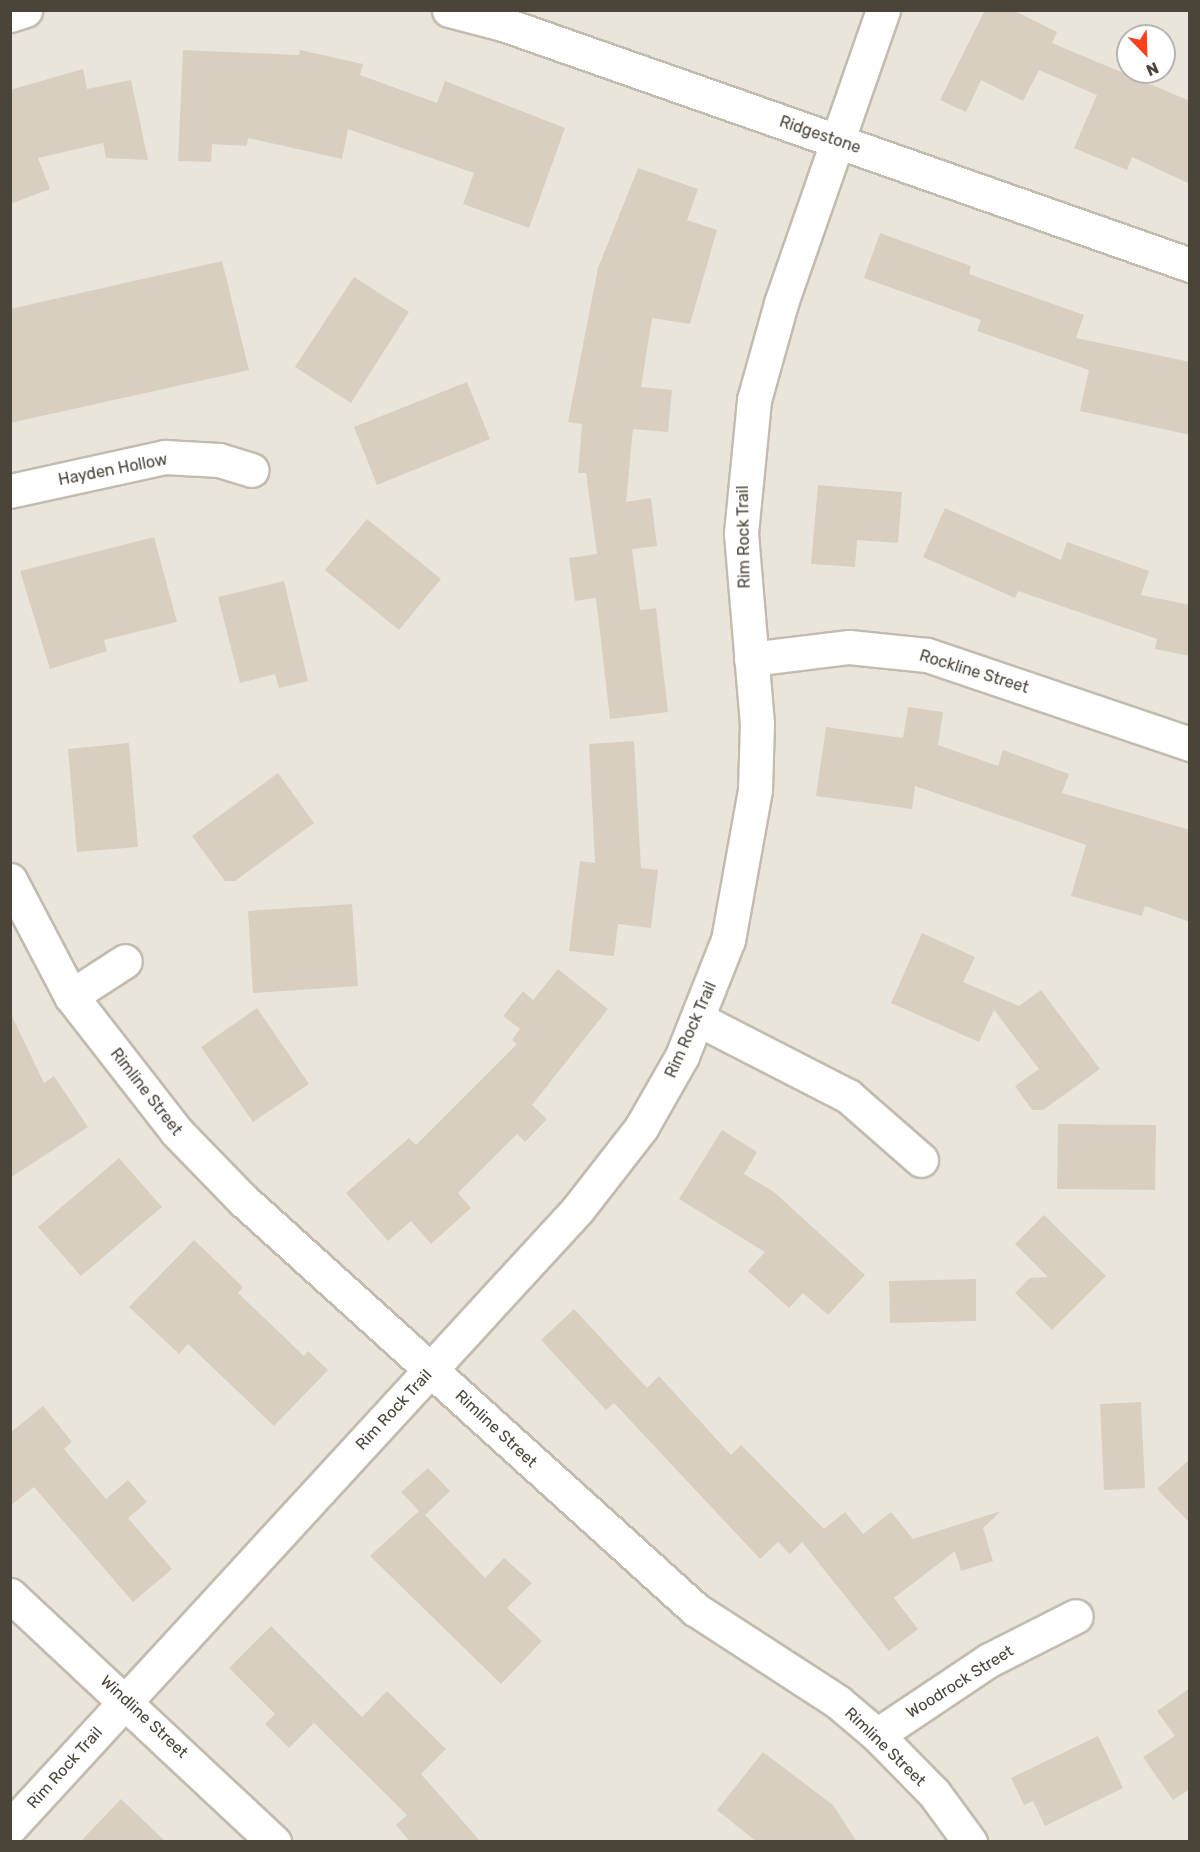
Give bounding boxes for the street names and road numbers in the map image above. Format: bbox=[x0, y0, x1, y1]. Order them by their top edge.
street label: Ridgestone bbox=[777, 112, 863, 158]
street label: Hayden Hollow bbox=[57, 450, 169, 490]
street label: Rim Rock Trail bbox=[733, 485, 755, 589]
street label: Rockline Street bbox=[917, 646, 1031, 698]
street label: Rim Rock Trail bbox=[661, 979, 721, 1081]
street label: Rimline Street bbox=[106, 1045, 186, 1139]
street label: Rim Rock Trail bbox=[352, 1366, 436, 1454]
street label: Rimline Street bbox=[451, 1386, 541, 1472]
street label: Woodrock Street bbox=[903, 1641, 1017, 1723]
street label: Windline Street bbox=[96, 1672, 192, 1762]
street label: Rimline Street bbox=[841, 1704, 929, 1790]
street label: Rim Rock Trail bbox=[23, 1723, 107, 1813]

